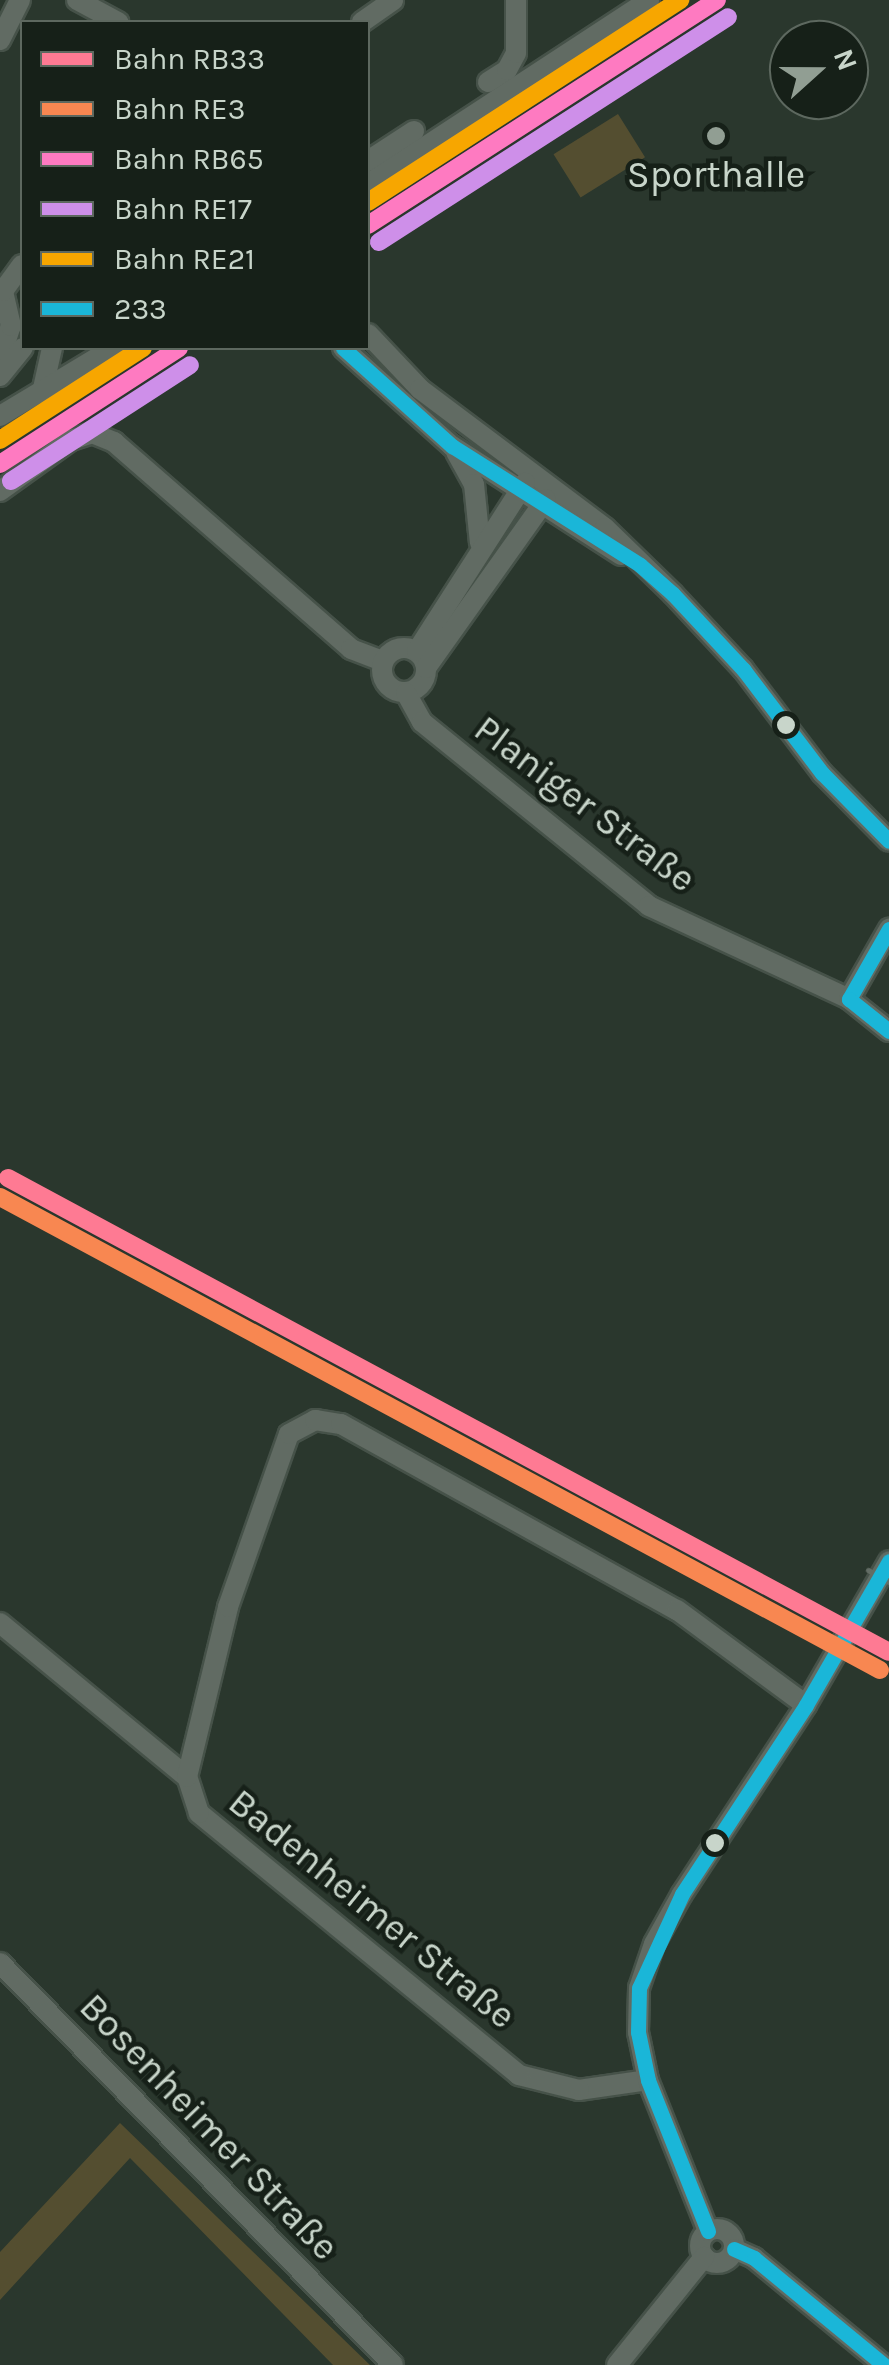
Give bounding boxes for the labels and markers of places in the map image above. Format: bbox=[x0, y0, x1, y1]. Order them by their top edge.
marker: Sporthalle bbox=[705, 125, 727, 147]
place label: Sporthalle bbox=[627, 152, 805, 198]
unlabelled marker bbox=[776, 715, 796, 735]
unlabelled marker bbox=[705, 1833, 725, 1853]

